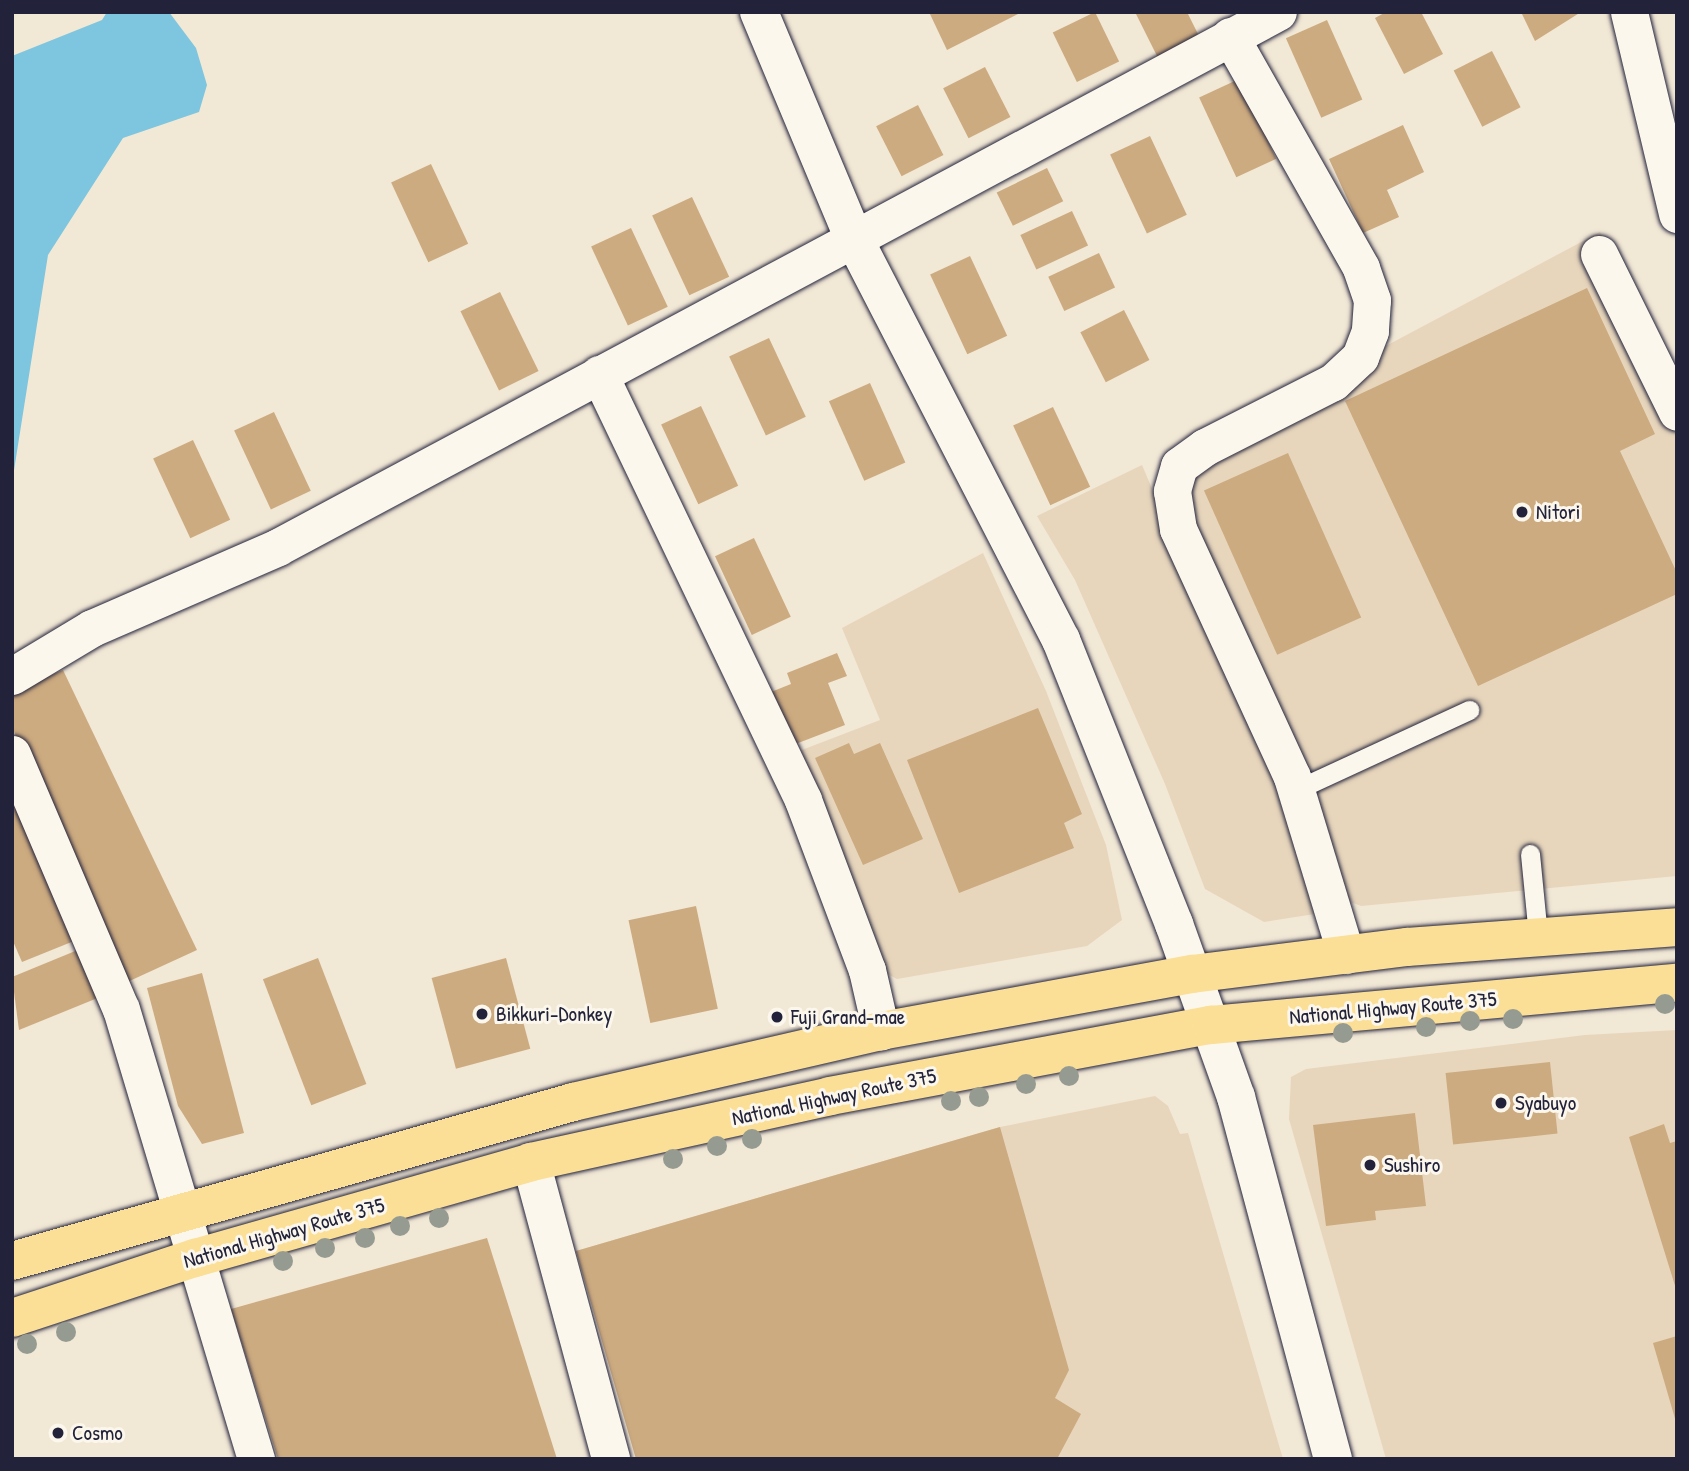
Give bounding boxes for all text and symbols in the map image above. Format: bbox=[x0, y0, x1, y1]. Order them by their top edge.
place label: Nitori bbox=[1536, 499, 1580, 525]
marker: Nitori bbox=[1514, 504, 1530, 520]
street label: National Highway Route 375 bbox=[1288, 986, 1498, 1030]
place label: Bikkuri-Donkey bbox=[496, 1001, 612, 1027]
place label: Fuji Grand-mae bbox=[791, 1004, 905, 1030]
marker: Bikkuri-Donkey bbox=[474, 1006, 490, 1022]
marker: Fuji Grand-mae bbox=[769, 1009, 785, 1025]
street label: National Highway Route 375 bbox=[730, 1063, 938, 1131]
place label: Syabuyo bbox=[1515, 1090, 1576, 1116]
marker: Syabuyo bbox=[1493, 1095, 1509, 1111]
place label: Sushiro bbox=[1384, 1152, 1440, 1178]
marker: Sushiro bbox=[1362, 1157, 1378, 1173]
street label: National Highway Route 375 bbox=[181, 1192, 387, 1274]
place label: Cosmo bbox=[72, 1420, 123, 1446]
marker: Cosmo bbox=[50, 1425, 66, 1441]

